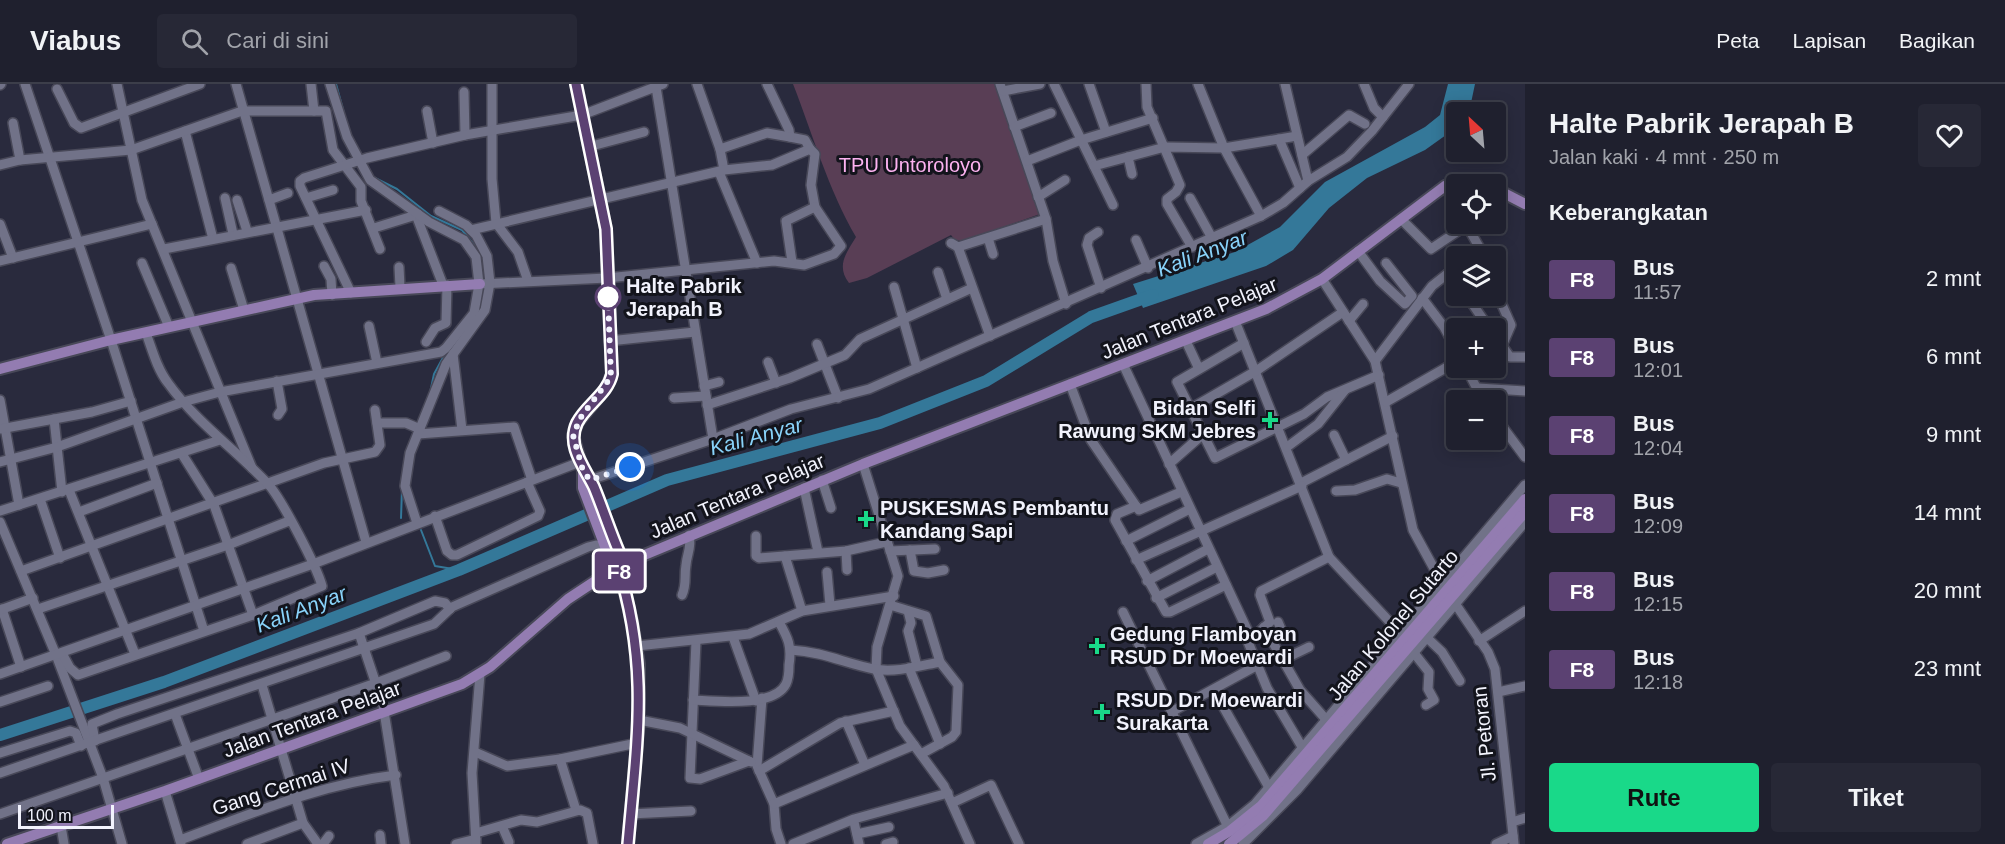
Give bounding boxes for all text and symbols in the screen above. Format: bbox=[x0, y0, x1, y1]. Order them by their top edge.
search box bbox=[157, 14, 577, 68]
text: Viabus bbox=[30, 25, 121, 56]
icon: search bbox=[178, 25, 211, 58]
text: Cari di sini bbox=[226, 28, 329, 53]
text: Peta bbox=[1716, 29, 1760, 52]
text: Lapisan bbox=[1793, 29, 1866, 52]
text: Bagikan bbox=[1899, 29, 1975, 52]
north arrow bbox=[1446, 102, 1506, 162]
map controls bbox=[1446, 102, 1506, 450]
button: heart bbox=[1918, 104, 1981, 167]
text: Halte Pabrik Jerapah B bbox=[1549, 108, 1854, 139]
text: Jalan kaki · 4 mnt · 250 m bbox=[1549, 146, 1779, 168]
park label: TPU Untoroloyo bbox=[839, 154, 981, 176]
button: locate bbox=[1446, 174, 1506, 234]
text: Keberangkatan bbox=[1549, 200, 1708, 225]
water label: Kali Anyar bbox=[1154, 225, 1251, 281]
button: layers bbox=[1446, 246, 1506, 306]
text: Bus bbox=[1633, 255, 1675, 280]
text: 2 mnt bbox=[1926, 266, 1981, 291]
text: F8 bbox=[1570, 268, 1594, 291]
street label: Jalan Tentara Pelajar bbox=[1098, 273, 1280, 363]
place label: Halte Pabrik Jerapah B bbox=[626, 275, 742, 320]
text: 11:57 bbox=[1633, 281, 1682, 303]
marker: Halte Pabrik Jerapah B bbox=[595, 284, 621, 310]
button: + bbox=[1446, 318, 1506, 378]
text: Bus bbox=[1633, 333, 1675, 358]
text: 6 mnt bbox=[1926, 344, 1981, 369]
text: F8 bbox=[1570, 346, 1594, 369]
text: 12:01 bbox=[1633, 359, 1683, 381]
button: − bbox=[1446, 390, 1506, 450]
place label: Bidan Selfi Rawung SKM Jebres bbox=[1058, 397, 1256, 442]
marker: Bidan Selfi Rawung SKM Jebres bbox=[1261, 411, 1279, 429]
text: Bus bbox=[1633, 411, 1675, 436]
water label: Kali Anyar bbox=[707, 412, 806, 459]
text: 9 mnt bbox=[1926, 422, 1981, 447]
text: F8 bbox=[1570, 424, 1594, 447]
text: 12:04 bbox=[1633, 437, 1683, 459]
street label: Jalan Tentara Pelajar bbox=[646, 449, 828, 543]
your location bbox=[615, 452, 645, 482]
text: Bus bbox=[1633, 489, 1675, 514]
place label: PUSKESMAS Pembantu Kandang Sapi bbox=[880, 497, 1109, 542]
text: 14 mnt bbox=[1914, 500, 1981, 525]
text: F8 bbox=[1570, 502, 1594, 525]
marker: PUSKESMAS Pembantu Kandang Sapi bbox=[857, 510, 875, 528]
text: 12:09 bbox=[1633, 515, 1683, 537]
street label: Jalan Kolonel Sutarto bbox=[1323, 545, 1463, 705]
line badge: F8 bbox=[592, 552, 646, 590]
text: F8 bbox=[607, 560, 631, 583]
text: Bus bbox=[1633, 567, 1675, 592]
text: 20 mnt bbox=[1914, 578, 1981, 603]
text: F8 bbox=[1570, 580, 1594, 603]
water label: Kali Anyar bbox=[253, 581, 350, 637]
text: 12:15 bbox=[1633, 593, 1683, 615]
place label: Gedung Flamboyan RSUD Dr Moewardi bbox=[1110, 623, 1297, 668]
marker: Gedung Flamboyan RSUD Dr Moewardi bbox=[1088, 637, 1106, 655]
text: Bus bbox=[1633, 645, 1675, 670]
text: 23 mnt bbox=[1914, 656, 1981, 681]
text: F8 bbox=[1570, 658, 1594, 681]
text: 12:18 bbox=[1633, 671, 1683, 693]
street label: Jalan Tentara Pelajar bbox=[220, 676, 404, 761]
street label: Jl. Petoran bbox=[1468, 685, 1500, 783]
place label: RSUD Dr. Moewardi Surakarta bbox=[1116, 689, 1303, 734]
marker: RSUD Dr. Moewardi Surakarta bbox=[1093, 703, 1111, 721]
street label: Gang Cermai IV bbox=[209, 754, 353, 820]
button: Rute bbox=[1549, 763, 1759, 832]
button: Tiket bbox=[1771, 763, 1981, 832]
scale bar bbox=[18, 802, 114, 830]
text: 100 m bbox=[27, 807, 71, 824]

